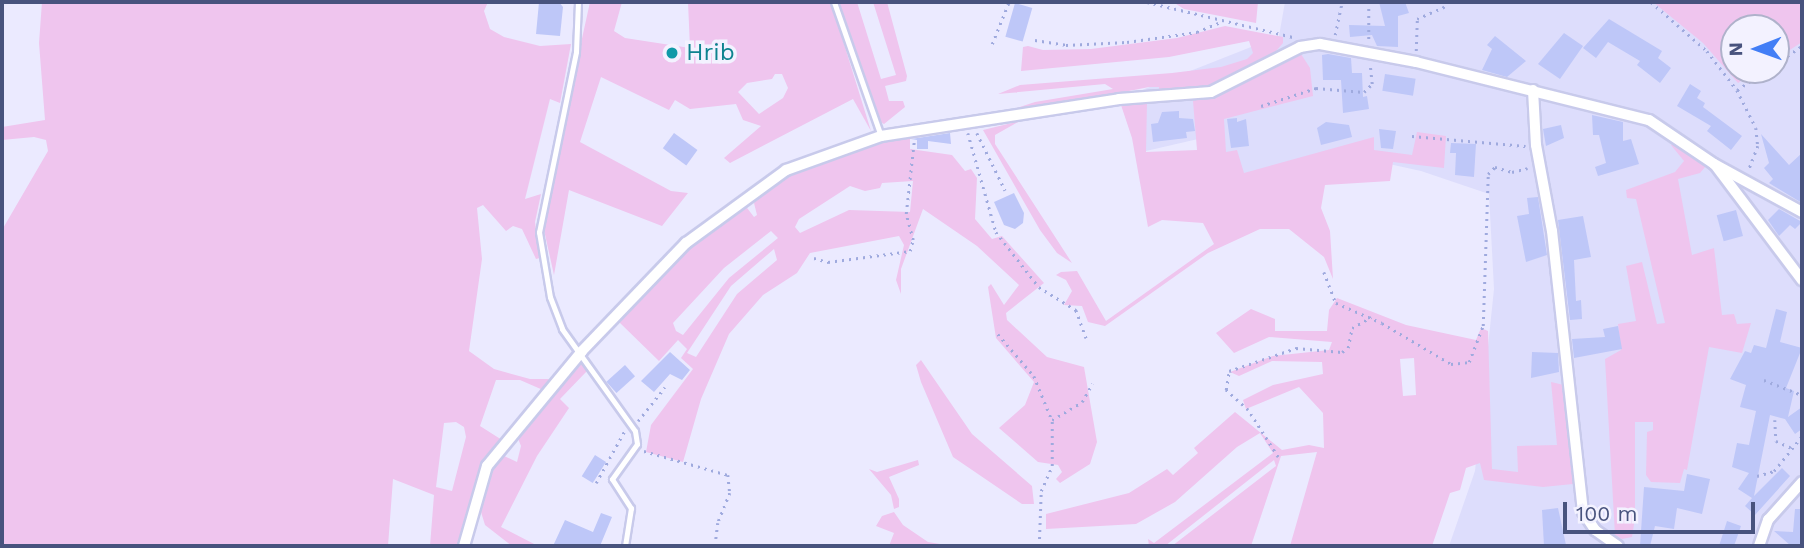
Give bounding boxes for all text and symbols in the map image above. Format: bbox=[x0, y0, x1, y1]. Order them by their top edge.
north arrow bbox=[1720, 14, 1790, 84]
place label: Hrib bbox=[686, 39, 735, 67]
text: N bbox=[1724, 42, 1747, 57]
marker: Hrib bbox=[664, 45, 680, 61]
scale bar bbox=[1566, 489, 1758, 532]
text: 100 m bbox=[1576, 501, 1638, 526]

